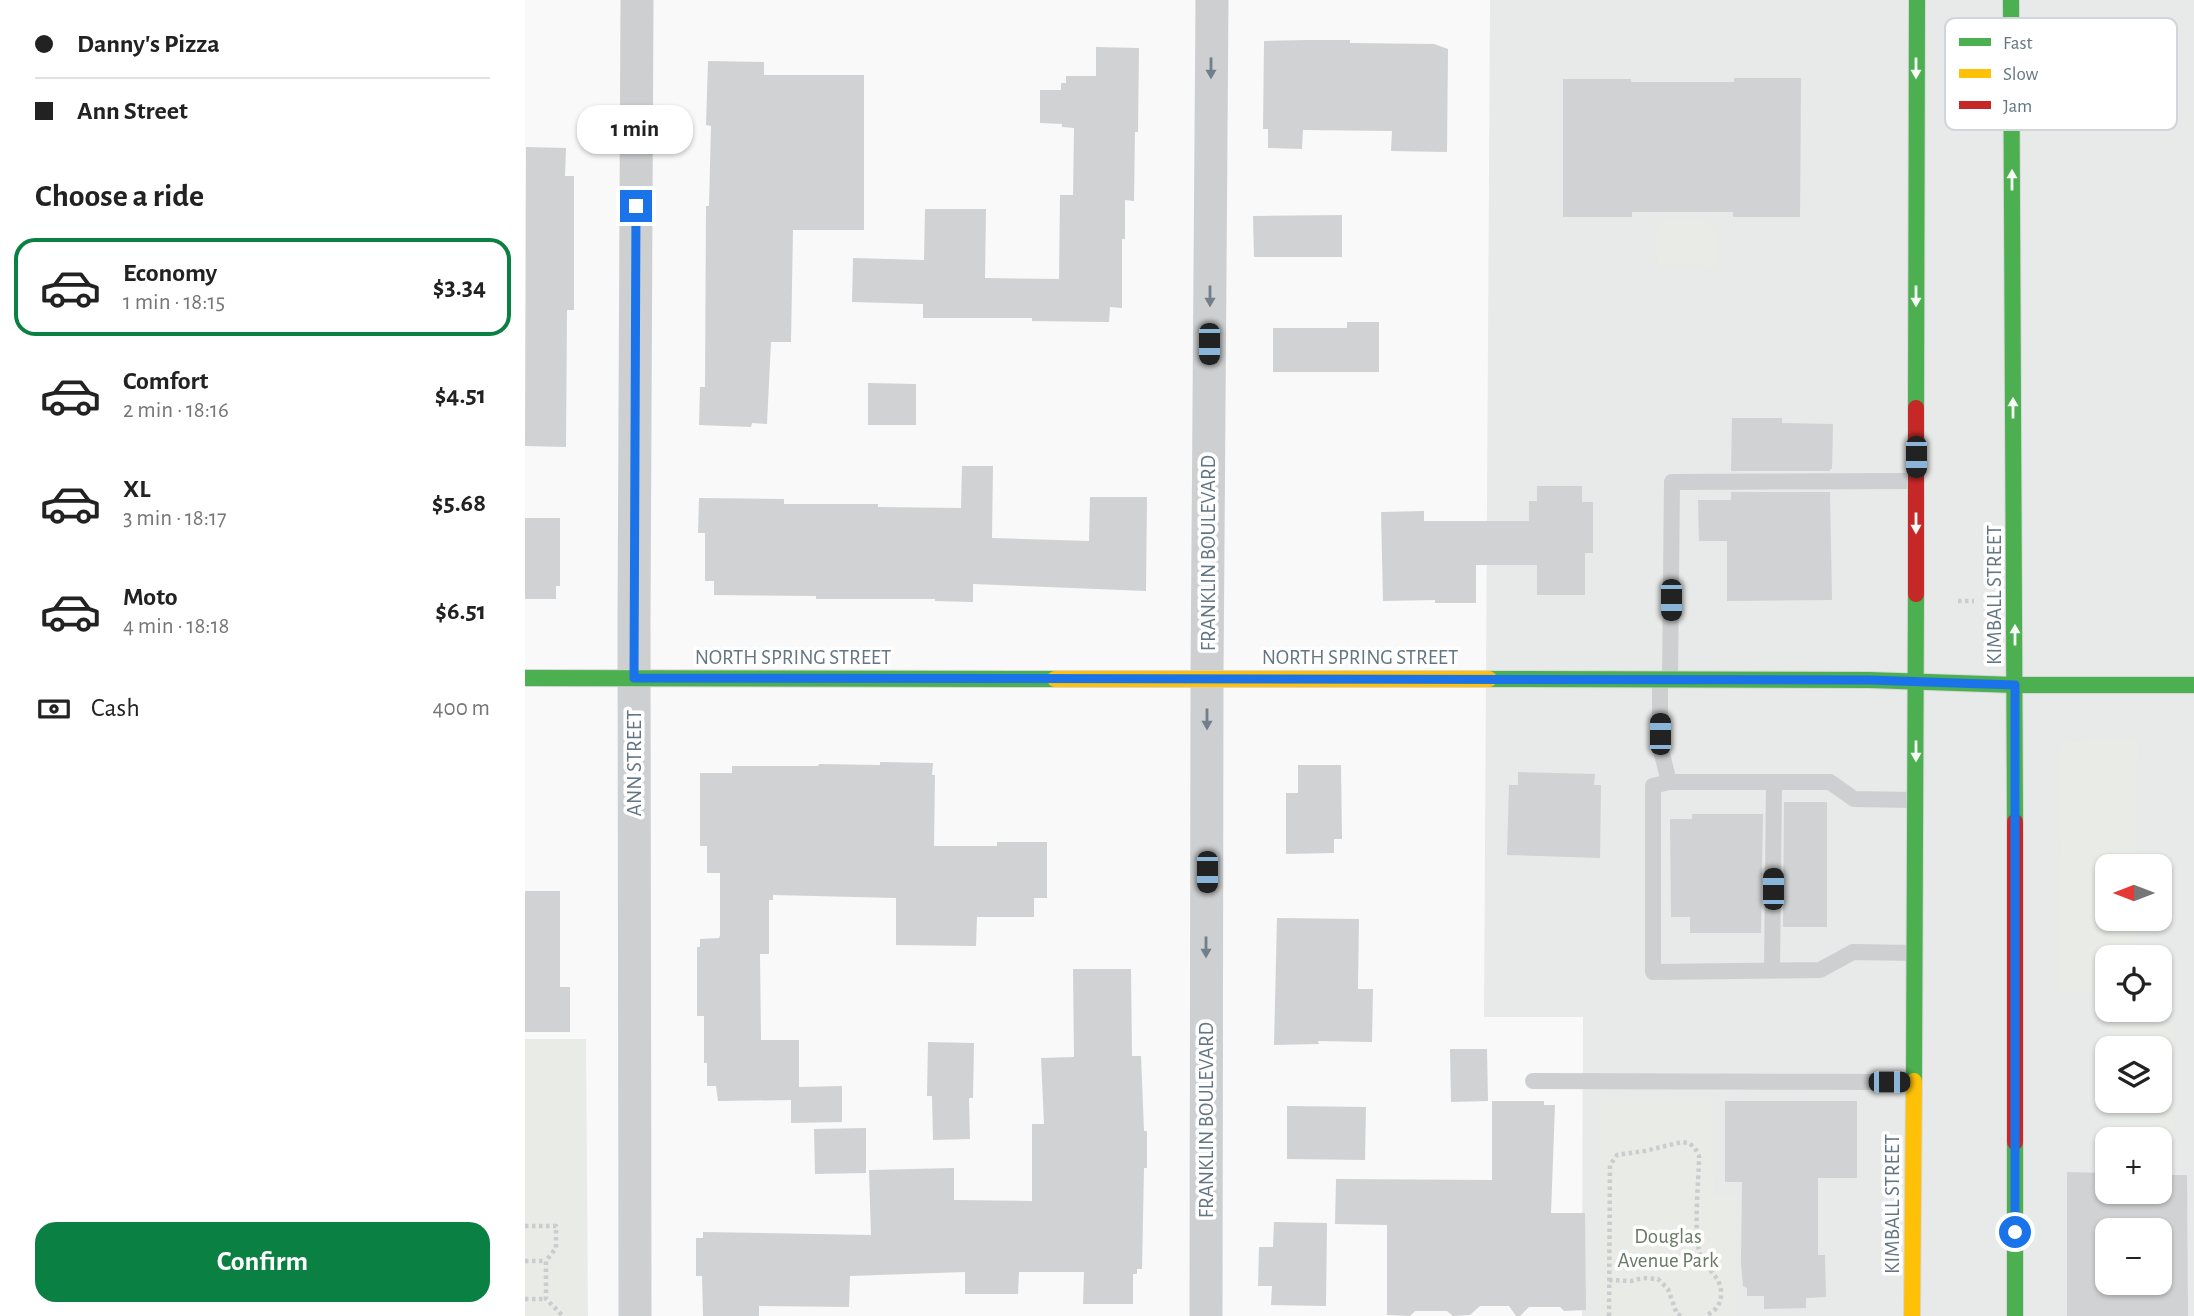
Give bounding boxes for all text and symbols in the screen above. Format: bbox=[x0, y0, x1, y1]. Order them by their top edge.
legend bbox=[1945, 18, 2177, 130]
text: Danny's Pizza bbox=[77, 31, 220, 57]
text: Fast bbox=[2003, 34, 2033, 53]
one-way arrow bbox=[1205, 57, 1217, 79]
one-way arrow bbox=[1910, 57, 1922, 79]
text: Slow bbox=[2003, 65, 2039, 84]
text: Jam bbox=[2003, 97, 2032, 116]
text: Ann Street bbox=[77, 98, 188, 124]
callout: 1 min bbox=[578, 104, 694, 154]
text: 1 min bbox=[611, 118, 659, 141]
one-way arrow bbox=[2006, 169, 2018, 191]
text: Choose a ride bbox=[35, 180, 204, 212]
route end bbox=[620, 190, 652, 222]
icon: car bbox=[39, 256, 102, 319]
text: Economy bbox=[123, 260, 217, 286]
text: $3.34 bbox=[433, 274, 486, 300]
one-way arrow bbox=[1204, 285, 1216, 307]
one-way arrow bbox=[1910, 285, 1922, 307]
text: 1 min · 18:15 bbox=[123, 291, 225, 314]
car bbox=[1199, 323, 1220, 365]
icon: car bbox=[39, 364, 102, 427]
text: Comfort bbox=[123, 368, 208, 394]
text: $4.51 bbox=[435, 382, 486, 408]
one-way arrow bbox=[2008, 397, 2019, 419]
text: 2 min · 18:16 bbox=[123, 399, 229, 422]
car bbox=[1906, 436, 1927, 478]
street label: FRANKLIN BOULEVARD bbox=[1198, 455, 1219, 651]
icon: car bbox=[39, 472, 102, 535]
text: XL bbox=[123, 476, 150, 502]
text: $5.68 bbox=[432, 490, 486, 516]
text: 3 min · 18:17 bbox=[123, 507, 227, 530]
one-way arrow bbox=[1910, 512, 1922, 534]
street label: KIMBALL STREET bbox=[1984, 525, 2005, 665]
car bbox=[1661, 579, 1682, 621]
icon: car bbox=[39, 580, 102, 643]
text: Moto bbox=[123, 584, 178, 610]
text: $6.51 bbox=[435, 598, 486, 624]
text: 4 min · 18:18 bbox=[123, 615, 229, 638]
one-way arrow bbox=[2009, 624, 2021, 646]
street label: NORTH SPRING STREET bbox=[695, 647, 891, 668]
street label: NORTH SPRING STREET bbox=[1262, 647, 1458, 668]
icon: cash bbox=[35, 690, 73, 728]
text: Cash bbox=[91, 695, 140, 721]
text: 400 m bbox=[432, 697, 490, 720]
one-way arrow bbox=[1201, 708, 1213, 730]
street label: ANN STREET bbox=[624, 710, 645, 816]
car bbox=[1650, 713, 1671, 755]
one-way arrow bbox=[1910, 740, 1922, 762]
car bbox=[1197, 851, 1218, 893]
north arrow bbox=[2095, 854, 2172, 931]
map controls bbox=[2095, 854, 2172, 1295]
car bbox=[1763, 868, 1784, 910]
one-way arrow bbox=[1200, 936, 1212, 958]
button: locate bbox=[2095, 945, 2172, 1022]
street label: FRANKLIN BOULEVARD bbox=[1196, 1022, 1217, 1218]
button: layers bbox=[2095, 1036, 2172, 1113]
car bbox=[1869, 1072, 1911, 1093]
button: + bbox=[2095, 1127, 2172, 1204]
street label: KIMBALL STREET bbox=[1882, 1134, 1903, 1274]
route start bbox=[1999, 1216, 2031, 1248]
button: − bbox=[2095, 1218, 2172, 1295]
button: Confirm bbox=[35, 1222, 490, 1302]
park label: Douglas Avenue Park bbox=[1618, 1226, 1719, 1271]

